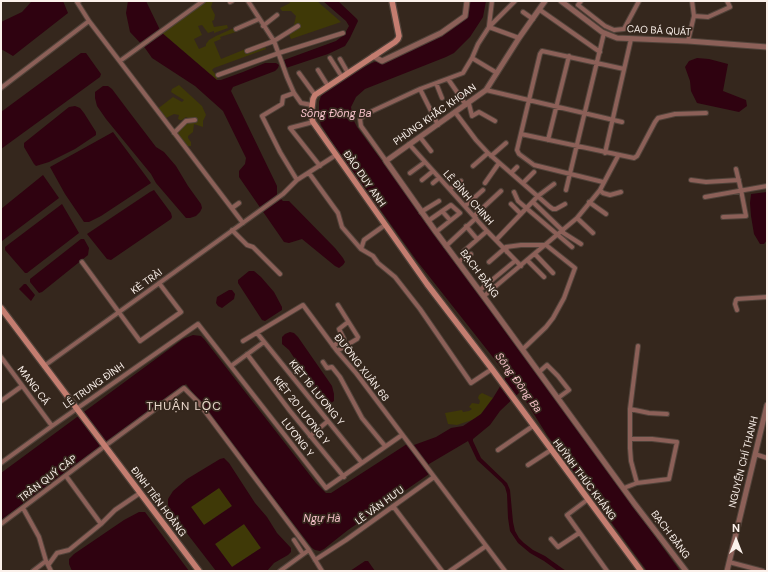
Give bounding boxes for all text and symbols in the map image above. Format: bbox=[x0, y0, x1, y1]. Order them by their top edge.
street label: CAO BÁ QUÁT bbox=[627, 23, 691, 39]
street label: PHÙNG KHẮC KHOAN bbox=[391, 82, 479, 148]
water label: Sông Đông Ba bbox=[300, 107, 372, 121]
street label: ĐÀO DUY ANH bbox=[340, 149, 388, 209]
street label: LÊ ĐÌNH CHINH bbox=[440, 168, 496, 228]
street label: BẠCH ĐẰNG bbox=[457, 248, 501, 300]
street label: KẺ TRÀI bbox=[129, 267, 165, 297]
street label: ĐƯỜNG XUÂN 68 bbox=[331, 332, 391, 404]
water label: Sông Đông Ba bbox=[492, 350, 544, 416]
street label: KIỆT 16 LƯƠNG Y bbox=[286, 358, 346, 428]
street label: LÊ TRUNG ĐÌNH bbox=[61, 360, 127, 412]
street label: MANG CÁ bbox=[14, 364, 52, 408]
street label: KIỆT 20 LƯƠNG Y bbox=[271, 374, 331, 448]
district label: THUẬN LỘC bbox=[146, 400, 222, 414]
street label: NGUYỄN CHÍ THANH bbox=[727, 415, 761, 509]
street label: LƯƠNG Y bbox=[278, 416, 316, 460]
street label: HUỲNH THÚC KHÁNG bbox=[550, 437, 618, 523]
street label: TRẦN QUÝ CÁP bbox=[16, 453, 80, 505]
street label: ĐINH TIÊN HOÀNG bbox=[128, 465, 188, 539]
street label: LÊ VĂN HƯU bbox=[353, 484, 407, 528]
street label: BẠCH ĐẰNG bbox=[648, 509, 692, 561]
water label: Ngự Hà bbox=[303, 512, 341, 526]
north arrow bbox=[716, 520, 756, 560]
text: N bbox=[732, 521, 740, 535]

